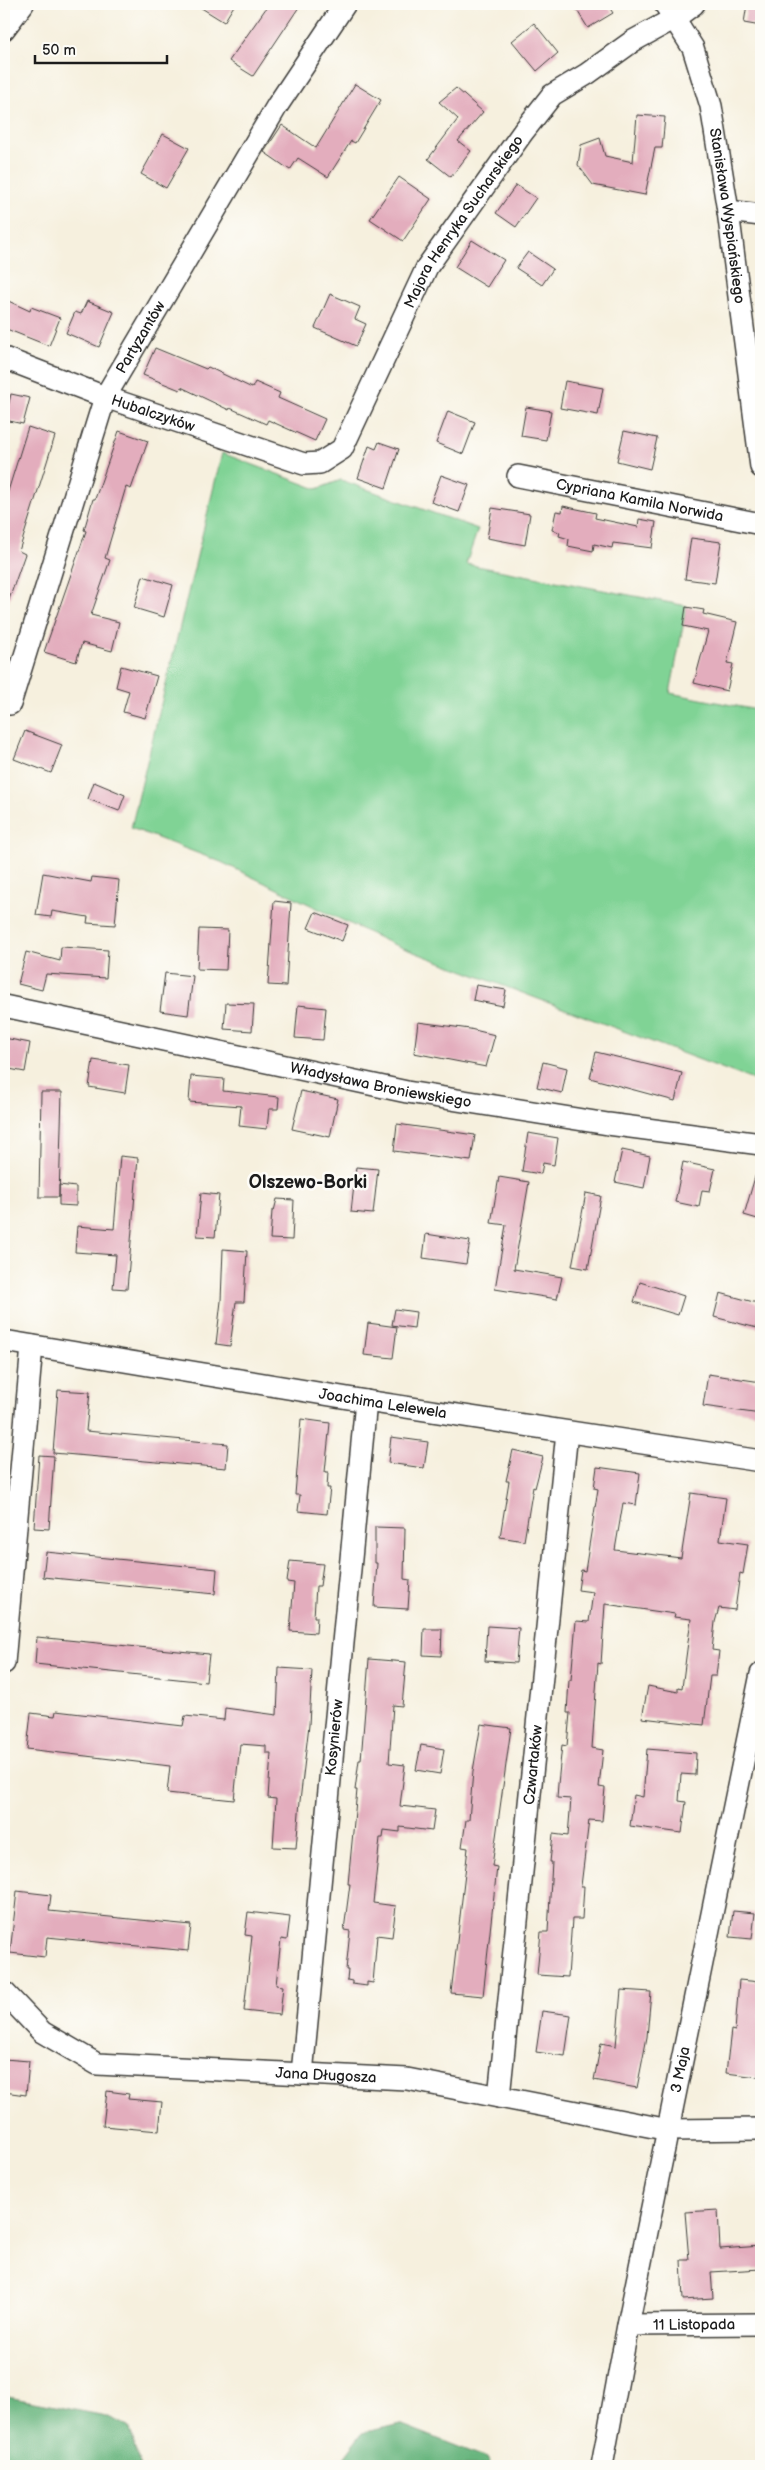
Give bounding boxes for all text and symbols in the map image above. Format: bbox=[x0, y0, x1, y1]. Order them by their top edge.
scale bar bbox=[35, 32, 168, 64]
text: 50 m bbox=[42, 41, 76, 60]
street label: Stanisława Wyspiańskiego bbox=[705, 127, 749, 305]
street label: Majora Henryka Sucharskiego bbox=[400, 131, 527, 311]
street label: Partyzantów bbox=[112, 297, 169, 377]
street label: Hubalczyków bbox=[109, 390, 197, 436]
street label: Cypriana Kamila Norwida bbox=[554, 474, 725, 526]
street label: Władysława Broniewskiego bbox=[288, 1058, 473, 1112]
district label: Olszewo-Borki bbox=[249, 1172, 367, 1193]
street label: Joachima Lelewela bbox=[318, 1384, 448, 1423]
street label: Kosynierów bbox=[321, 1698, 347, 1777]
street label: Czwartaków bbox=[519, 1724, 547, 1806]
street label: 3 Maja bbox=[666, 2045, 694, 2094]
street label: Jana Długosza bbox=[275, 2063, 377, 2087]
street label: 11 Listopada bbox=[653, 2315, 735, 2334]

